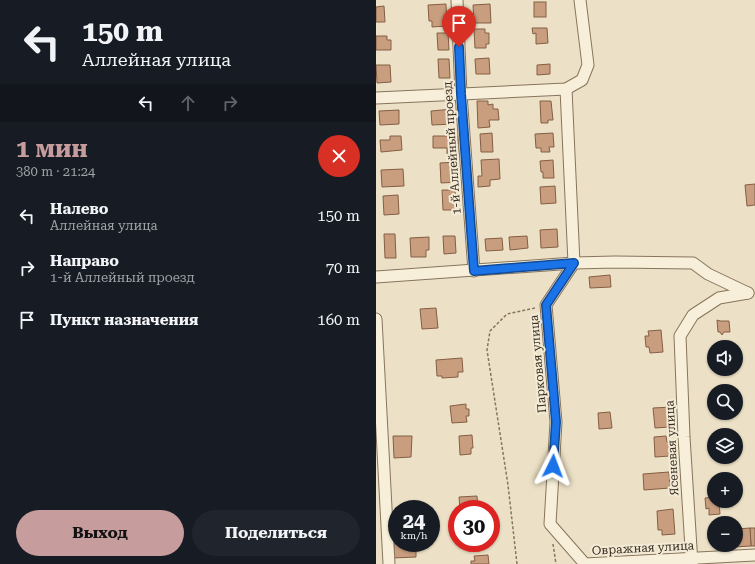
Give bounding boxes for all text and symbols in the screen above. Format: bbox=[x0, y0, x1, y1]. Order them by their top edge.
pin bbox=[442, 6, 476, 47]
icon: arrive bbox=[448, 12, 470, 34]
text: 150 m bbox=[82, 15, 163, 48]
icon: left bbox=[16, 16, 68, 68]
text: Аллейная улица bbox=[82, 49, 231, 70]
street label: 1-й Аллейный проезд bbox=[440, 80, 464, 215]
icon: left bbox=[135, 92, 157, 114]
icon: ahead bbox=[177, 92, 199, 114]
icon: right bbox=[219, 92, 241, 114]
text: 1 мин bbox=[16, 135, 88, 163]
button: close bbox=[318, 135, 360, 177]
text: 380 m · 21:24 bbox=[16, 164, 95, 179]
text: Налево bbox=[50, 200, 109, 218]
icon: left bbox=[16, 205, 38, 227]
text: 150 m bbox=[317, 207, 360, 225]
text: Аллейная улица bbox=[50, 218, 158, 233]
text: Направо bbox=[50, 252, 119, 270]
icon: right bbox=[16, 257, 38, 279]
text: 70 m bbox=[326, 259, 360, 277]
text: 1-й Аллейный проезд bbox=[50, 270, 195, 285]
icon: arrive bbox=[16, 309, 38, 331]
text: Пункт назначения bbox=[50, 311, 198, 329]
text: 160 m bbox=[317, 311, 360, 329]
street label: Парковая улица bbox=[527, 314, 549, 414]
map controls bbox=[707, 340, 743, 552]
button: sound bbox=[707, 340, 743, 376]
button: search bbox=[707, 384, 743, 420]
street label: Ясеневая улица bbox=[662, 399, 681, 496]
button: layers bbox=[707, 428, 743, 464]
position arrow bbox=[532, 445, 574, 487]
button: + bbox=[707, 472, 743, 508]
speed limit sign: 30 bbox=[448, 500, 500, 552]
text: 24 bbox=[403, 509, 425, 533]
button: Выход bbox=[16, 510, 184, 556]
button: Поделиться bbox=[192, 510, 360, 556]
button: − bbox=[707, 516, 743, 552]
text: km/h bbox=[401, 530, 427, 541]
street label: Овражная улица bbox=[591, 538, 695, 558]

